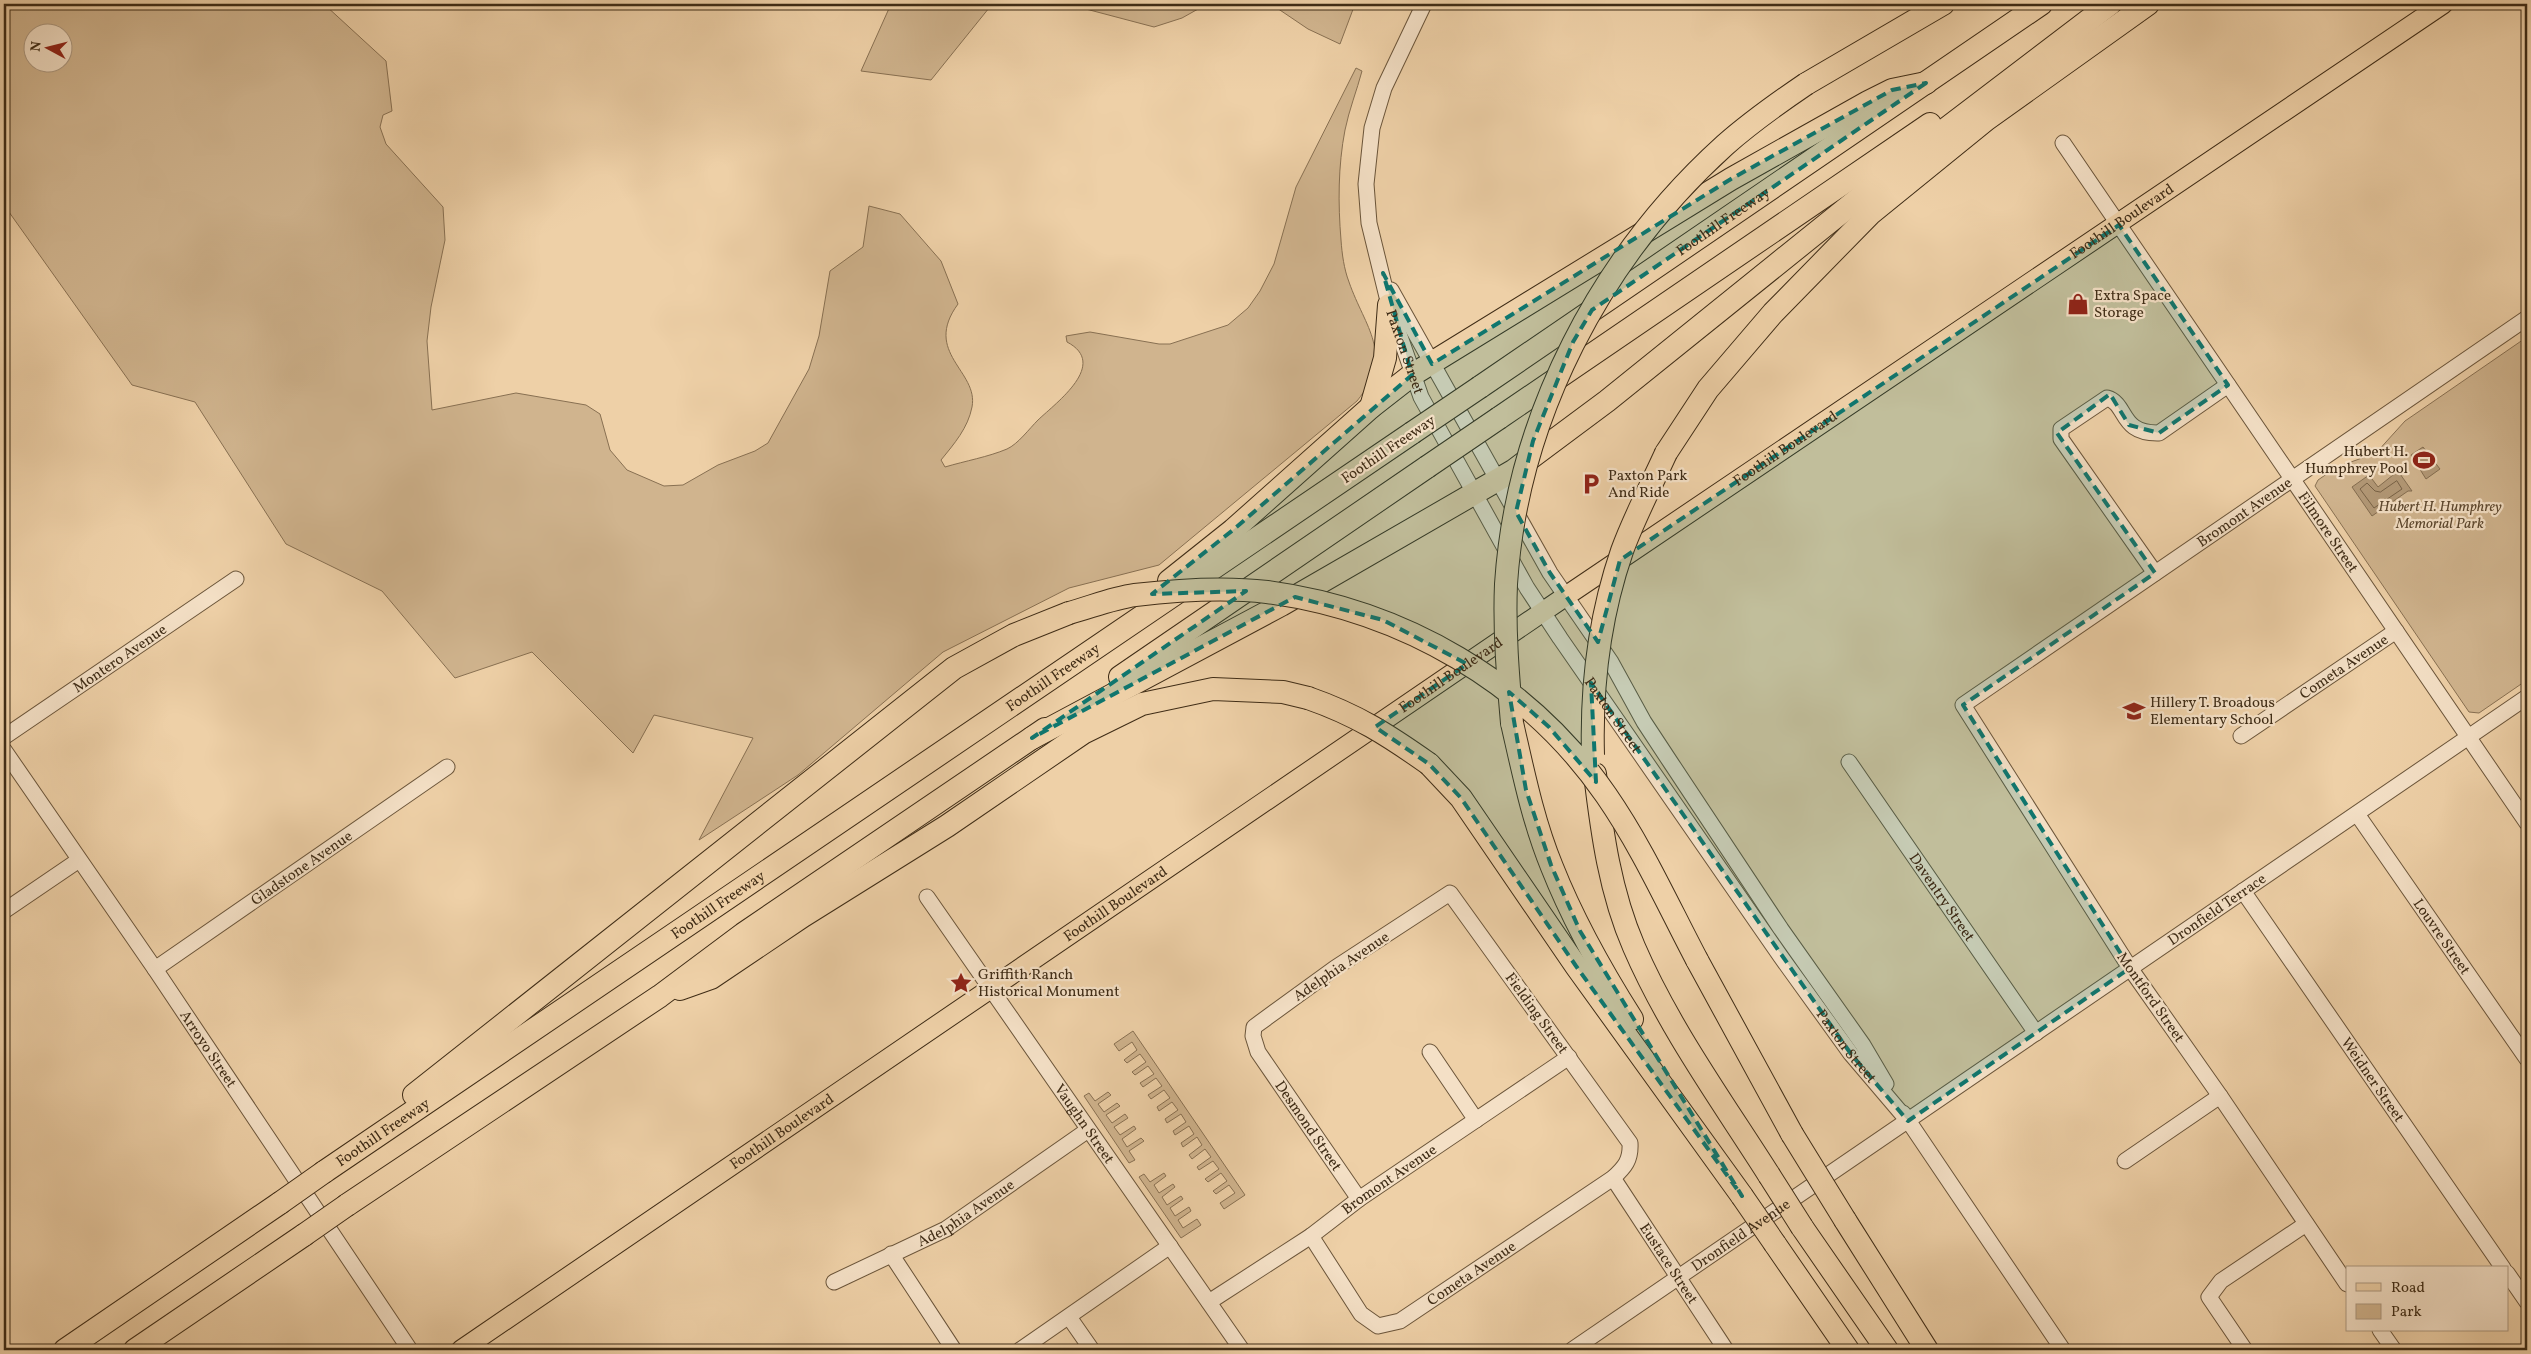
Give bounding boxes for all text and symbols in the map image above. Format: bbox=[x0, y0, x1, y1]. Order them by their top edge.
north arrow bbox=[22, 22, 72, 72]
text: N bbox=[27, 40, 47, 53]
street label: Foothill Boulevard bbox=[2066, 179, 2179, 265]
street label: Foothill Freeway bbox=[1673, 183, 1775, 262]
place label: Extra Space Storage bbox=[2094, 286, 2171, 324]
shop icon: Extra Space Storage bbox=[2065, 291, 2091, 317]
street label: Paxton Street bbox=[1379, 307, 1428, 397]
street label: Foothill Boulevard bbox=[1730, 407, 1842, 492]
street label: Foothill Freeway bbox=[1338, 411, 1440, 490]
place label: Hubert H. Humphrey Pool bbox=[2305, 442, 2408, 480]
sports icon: Hubert H. Humphrey Pool bbox=[2411, 447, 2437, 473]
place label: Paxton Park And Ride bbox=[1608, 466, 1688, 504]
parking icon: Paxton Park And Ride bbox=[1578, 471, 1604, 497]
street label: Bromont Avenue bbox=[2193, 473, 2297, 553]
street label: Filmore Street bbox=[2292, 488, 2362, 578]
park label: Hubert H. Humphrey Memorial Park bbox=[2378, 497, 2502, 535]
street label: Montero Avenue bbox=[69, 620, 172, 699]
street label: Cometa Avenue bbox=[2296, 630, 2393, 705]
street label: Foothill Boulevard bbox=[1395, 633, 1508, 719]
street label: Foothill Freeway bbox=[1002, 639, 1105, 718]
street label: Paxton Street bbox=[1578, 674, 1646, 758]
place label: Hillery T. Broadous Elementary School bbox=[2150, 693, 2275, 731]
school or university icon: Hillery T. Broadous Elementary School bbox=[2121, 698, 2147, 724]
street label: Gladstone Avenue bbox=[247, 826, 357, 912]
street label: Daventry Street bbox=[1903, 849, 1979, 946]
street label: Foothill Boulevard bbox=[1060, 862, 1172, 948]
street label: Foothill Freeway bbox=[667, 866, 770, 945]
street label: Dronfield Terrace bbox=[2164, 869, 2271, 952]
street label: Louvre Street bbox=[2407, 895, 2474, 979]
street label: Adelphia Avenue bbox=[1290, 927, 1394, 1007]
street label: Montford Street bbox=[2111, 948, 2189, 1047]
place label: Griffith Ranch Historical Monument bbox=[978, 965, 1119, 1003]
street label: Fielding Street bbox=[1499, 969, 1572, 1059]
place icon: Griffith Ranch Historical Monument bbox=[948, 970, 974, 996]
street label: Paxton Street bbox=[1810, 1006, 1881, 1088]
street label: Arroyo Street bbox=[174, 1007, 241, 1093]
street label: Weidner Street bbox=[2335, 1034, 2408, 1127]
street label: Desmond Street bbox=[1269, 1077, 1346, 1176]
street label: Vaughn Street bbox=[1048, 1080, 1118, 1169]
street label: Foothill Boulevard bbox=[726, 1090, 839, 1176]
street label: Foothill Freeway bbox=[332, 1094, 435, 1173]
street label: Bromont Avenue bbox=[1338, 1140, 1442, 1221]
street label: Adelphia Avenue bbox=[914, 1175, 1019, 1253]
street label: Dronfield Avenue bbox=[1687, 1195, 1795, 1277]
street label: Eustace Street bbox=[1633, 1219, 1702, 1309]
street label: Cometa Avenue bbox=[1424, 1237, 1521, 1312]
legend bbox=[2346, 1266, 2508, 1332]
text: Road bbox=[2391, 1278, 2425, 1299]
text: Park bbox=[2391, 1302, 2422, 1323]

